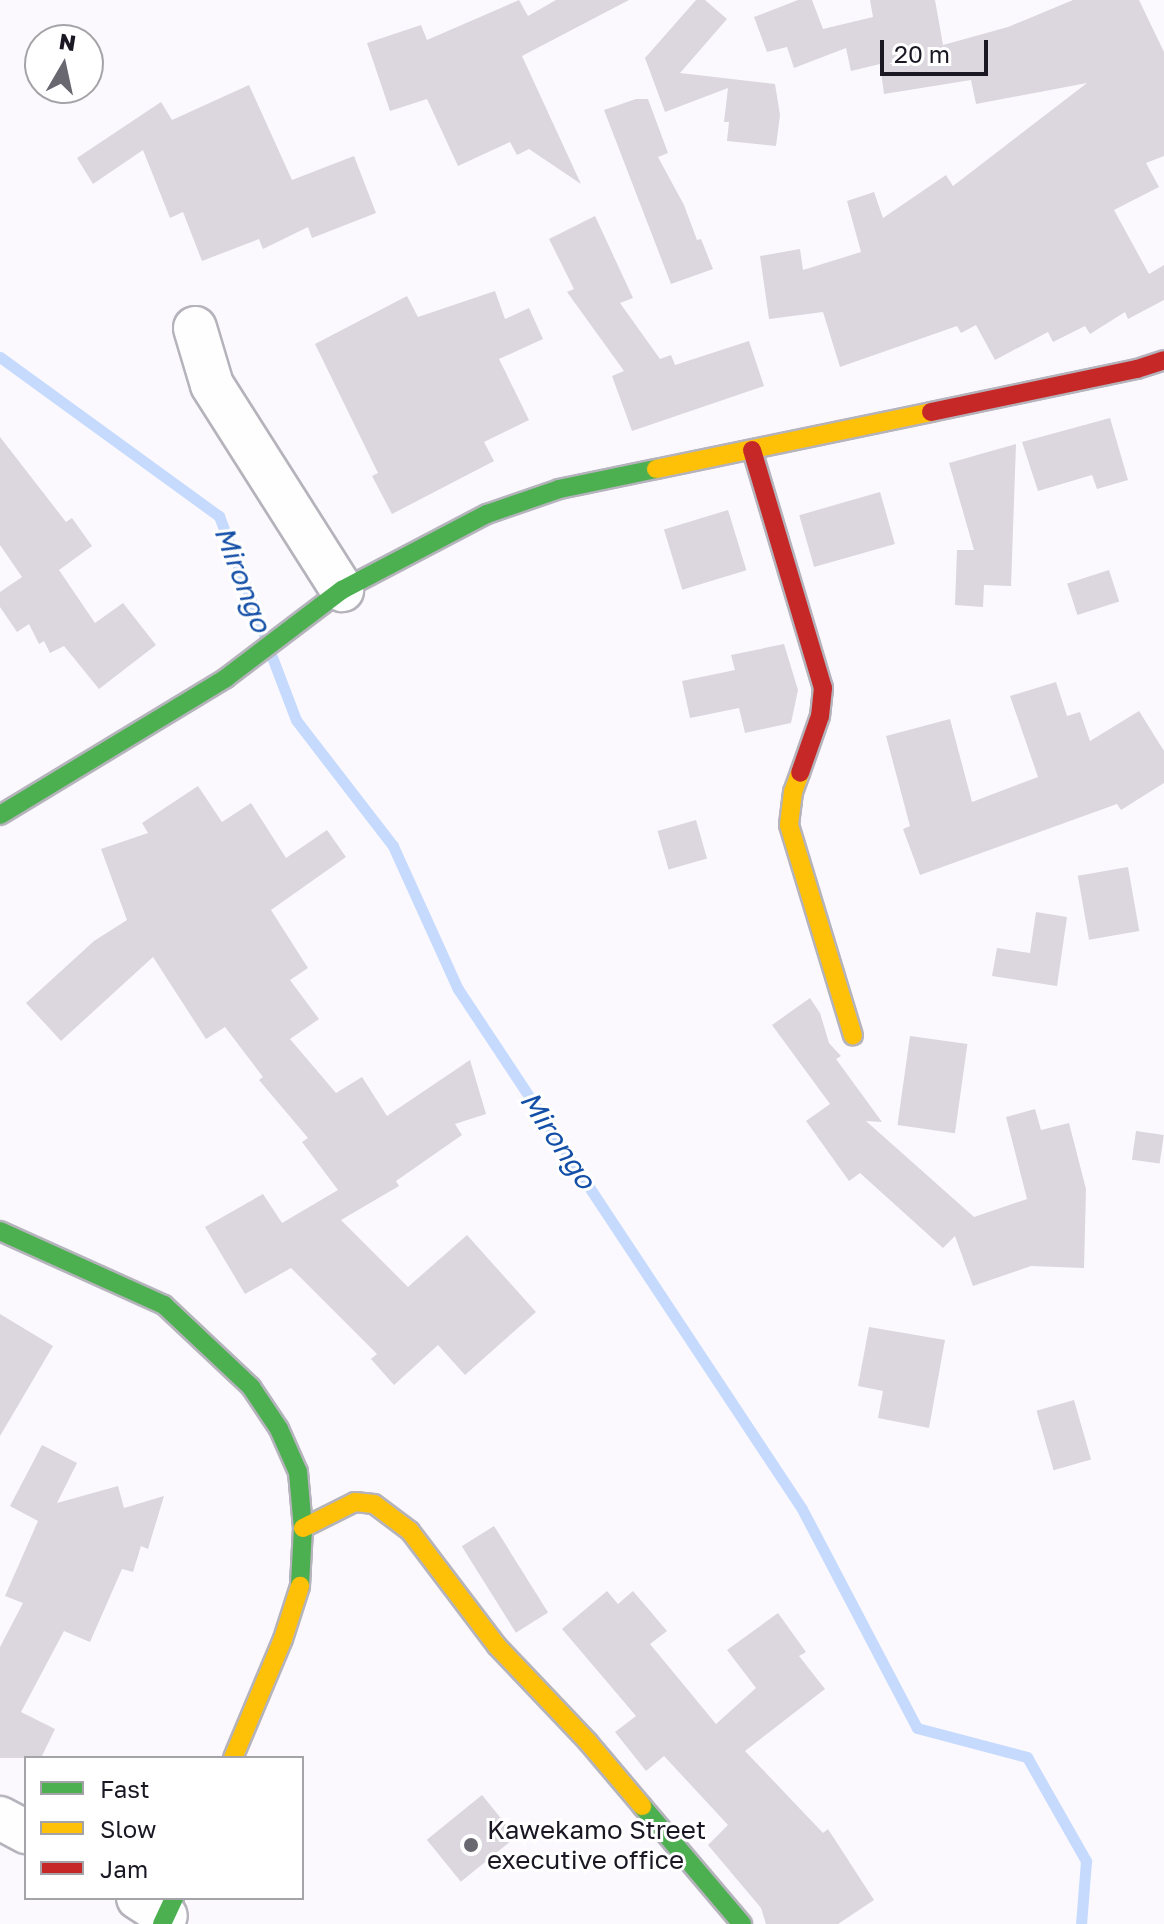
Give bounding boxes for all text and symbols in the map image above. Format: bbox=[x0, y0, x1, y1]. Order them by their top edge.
north arrow bbox=[24, 24, 104, 104]
scale bar bbox=[884, 24, 992, 74]
text: N bbox=[57, 27, 78, 56]
text: 20 m bbox=[894, 39, 950, 68]
water label: Mirongo bbox=[208, 522, 278, 636]
water label: Mirongo bbox=[513, 1085, 603, 1195]
legend bbox=[24, 1756, 304, 1900]
text: Fast bbox=[100, 1774, 150, 1803]
text: Slow bbox=[100, 1814, 156, 1843]
place label: Kawekamo Street executive office bbox=[487, 1814, 706, 1876]
marker: Kawekamo Street executive office bbox=[462, 1836, 480, 1854]
text: Jam bbox=[100, 1854, 148, 1883]

